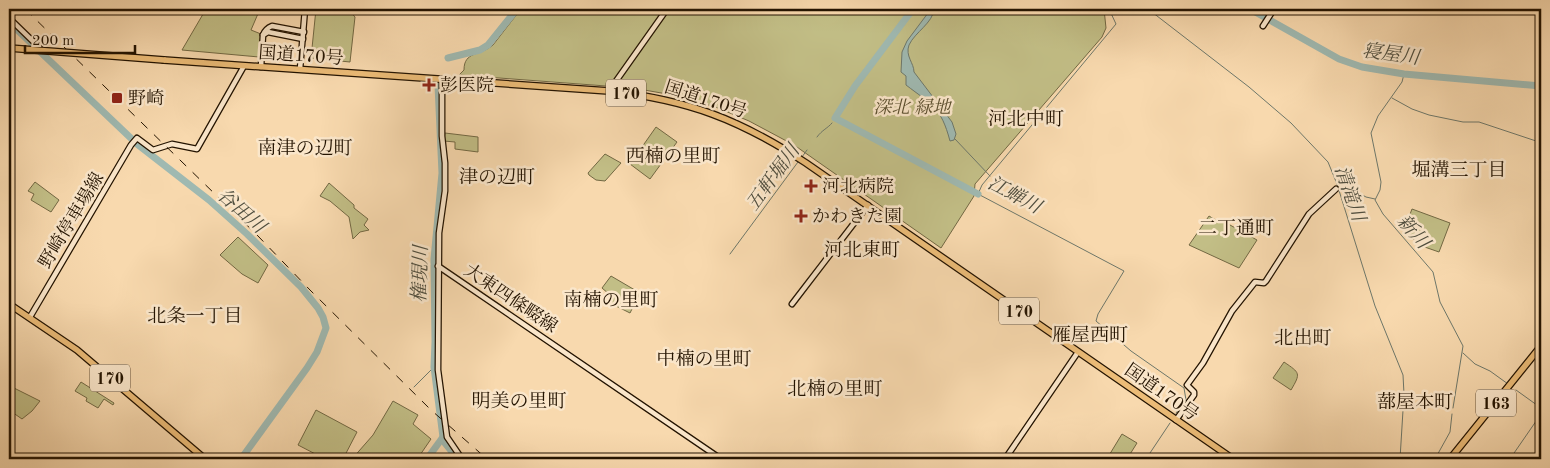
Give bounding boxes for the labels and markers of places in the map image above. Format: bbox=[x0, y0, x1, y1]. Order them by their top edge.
place label: 彭医院 bbox=[440, 75, 494, 95]
marker: 彭医院 bbox=[422, 78, 436, 92]
place label: 野崎 bbox=[128, 88, 164, 108]
marker: 野崎 bbox=[110, 91, 124, 105]
place label: 河北病院 bbox=[822, 176, 894, 196]
marker: 河北病院 bbox=[804, 179, 818, 193]
place label: かわきた園 bbox=[812, 207, 902, 226]
marker: かわきた園 bbox=[794, 209, 808, 223]

